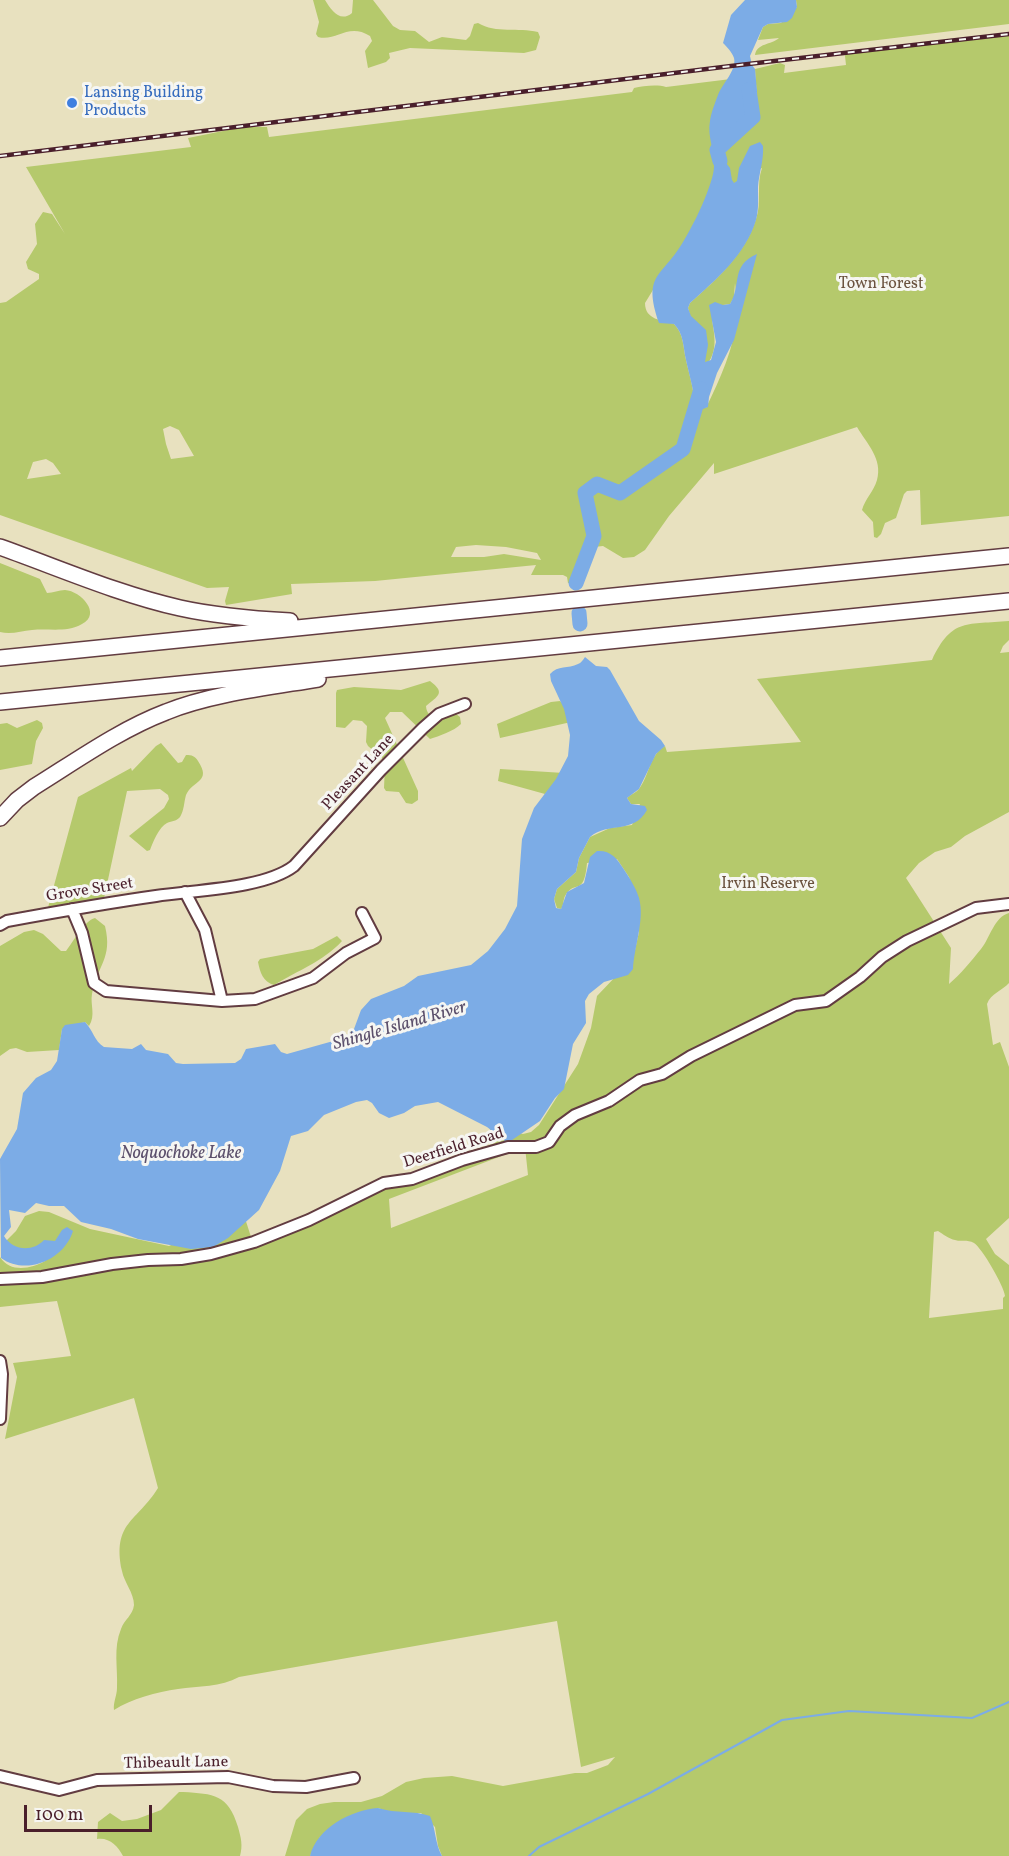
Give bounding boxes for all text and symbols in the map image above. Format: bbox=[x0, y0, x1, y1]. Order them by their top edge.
place label: Lansing Building Products bbox=[84, 84, 203, 122]
marker: Lansing Building Products bbox=[65, 96, 79, 110]
park label: Town Forest bbox=[838, 275, 924, 295]
street label: Pleasant Lane bbox=[319, 731, 399, 815]
street label: Grove Street bbox=[45, 875, 135, 907]
park label: Irvin Reserve bbox=[721, 875, 815, 895]
water label: Shingle Island River bbox=[331, 998, 469, 1056]
street label: Deerfield Road bbox=[401, 1125, 507, 1173]
water label: Noquochoke Lake bbox=[121, 1144, 241, 1166]
street label: Thibeault Lane bbox=[124, 1753, 228, 1775]
scale bar bbox=[27, 1793, 154, 1831]
text: 100 m bbox=[35, 1803, 84, 1828]

